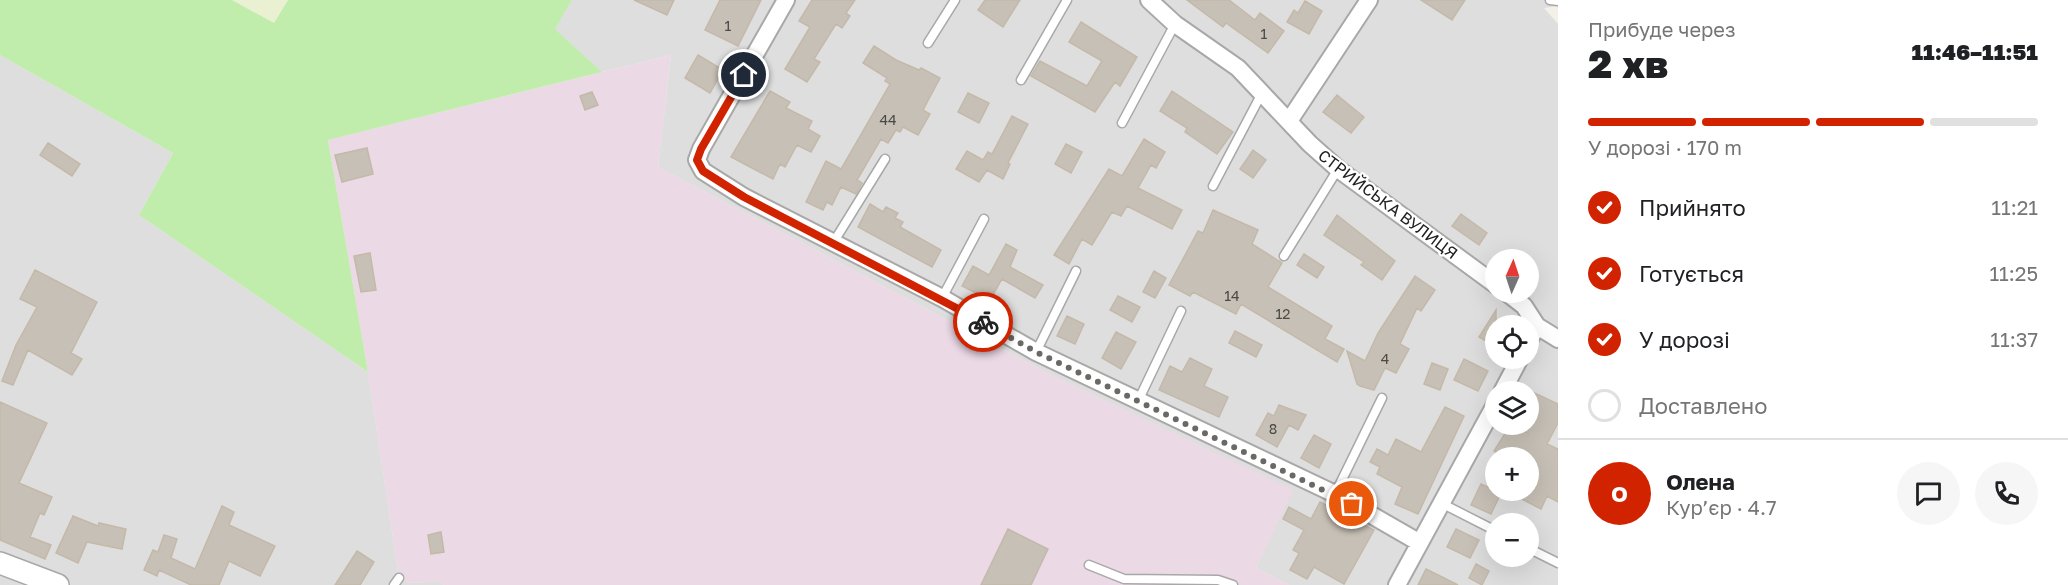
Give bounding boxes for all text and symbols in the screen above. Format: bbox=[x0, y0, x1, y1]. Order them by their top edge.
house number: 1 bbox=[725, 17, 732, 34]
text: Прибуде через bbox=[1588, 17, 1735, 41]
house number: 1 bbox=[1261, 25, 1268, 42]
text: 11:46–11:51 bbox=[1911, 38, 2038, 65]
text: 2 хв bbox=[1588, 40, 1668, 87]
pin bbox=[718, 49, 769, 100]
icon: home bbox=[727, 58, 760, 91]
house number: 44 bbox=[879, 111, 897, 128]
text: У дорозі · 170 m bbox=[1588, 135, 1742, 159]
street label: СТРИЙСЬКА ВУЛИЦЯ bbox=[1314, 145, 1462, 263]
icon: check bbox=[1588, 191, 1621, 224]
text: Прийнято bbox=[1639, 194, 1746, 221]
text: 11:21 bbox=[1991, 195, 2038, 219]
north arrow bbox=[1485, 249, 1539, 303]
map controls bbox=[1485, 249, 1539, 567]
icon: check bbox=[1588, 257, 1621, 290]
text: Готується bbox=[1639, 260, 1744, 287]
text: 11:25 bbox=[1989, 261, 2038, 285]
house number: 14 bbox=[1224, 287, 1240, 304]
courier bbox=[953, 292, 1013, 352]
house number: 12 bbox=[1276, 305, 1290, 322]
icon: bike bbox=[967, 306, 1000, 339]
button: locate bbox=[1485, 315, 1539, 369]
icon: check bbox=[1588, 323, 1621, 356]
text: У дорозі bbox=[1639, 326, 1730, 353]
text: 11:37 bbox=[1990, 327, 2038, 351]
house number: 4 bbox=[1381, 350, 1389, 367]
button: layers bbox=[1485, 381, 1539, 435]
text: Доставлено bbox=[1639, 392, 1767, 419]
house number: 8 bbox=[1269, 420, 1277, 437]
button: + bbox=[1485, 447, 1539, 501]
button: chat bbox=[1897, 462, 1960, 525]
button: phone bbox=[1975, 462, 2038, 525]
text: Олена bbox=[1666, 468, 1735, 495]
pin bbox=[1326, 478, 1377, 529]
text: О bbox=[1611, 480, 1628, 507]
icon: bag bbox=[1335, 487, 1368, 520]
text: Кур’єр · 4.7 bbox=[1666, 495, 1777, 519]
button: − bbox=[1485, 513, 1539, 567]

